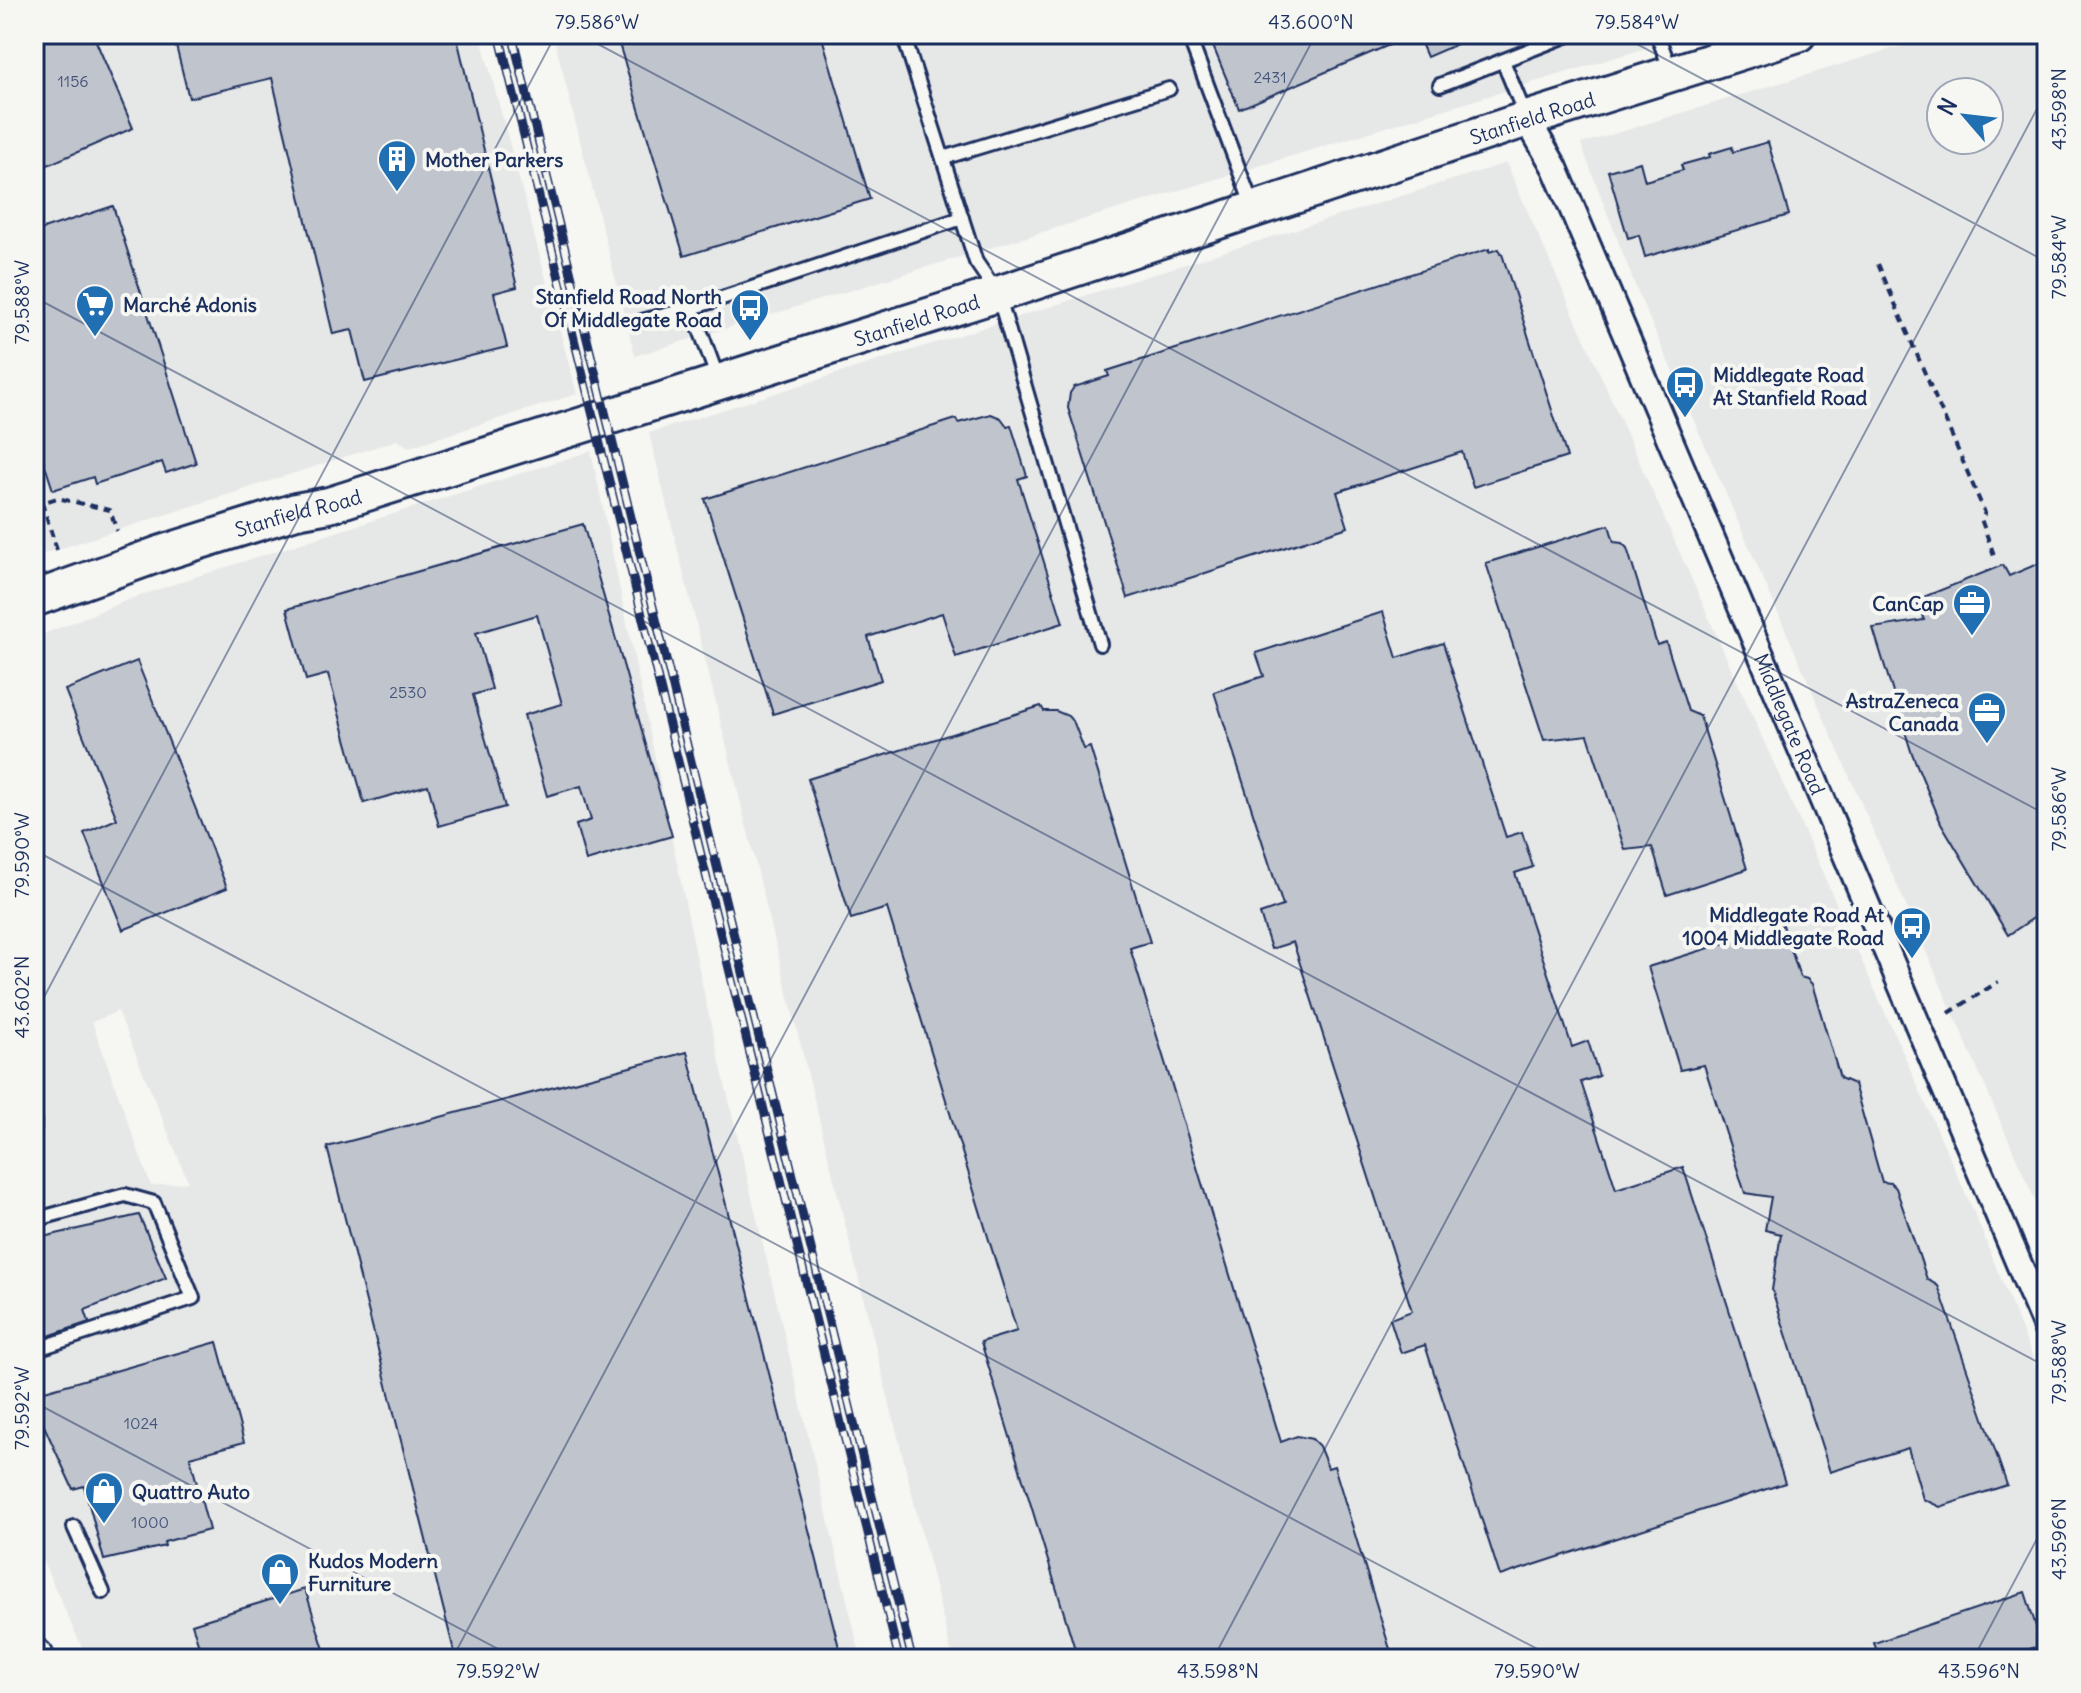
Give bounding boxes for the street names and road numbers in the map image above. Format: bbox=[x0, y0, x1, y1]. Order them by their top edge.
street label: Stanfield Road bbox=[1466, 86, 1598, 150]
street label: Stanfield Road bbox=[851, 288, 983, 351]
street label: Stanfield Road bbox=[232, 483, 365, 542]
street label: Middlegate Road bbox=[1749, 649, 1831, 798]

